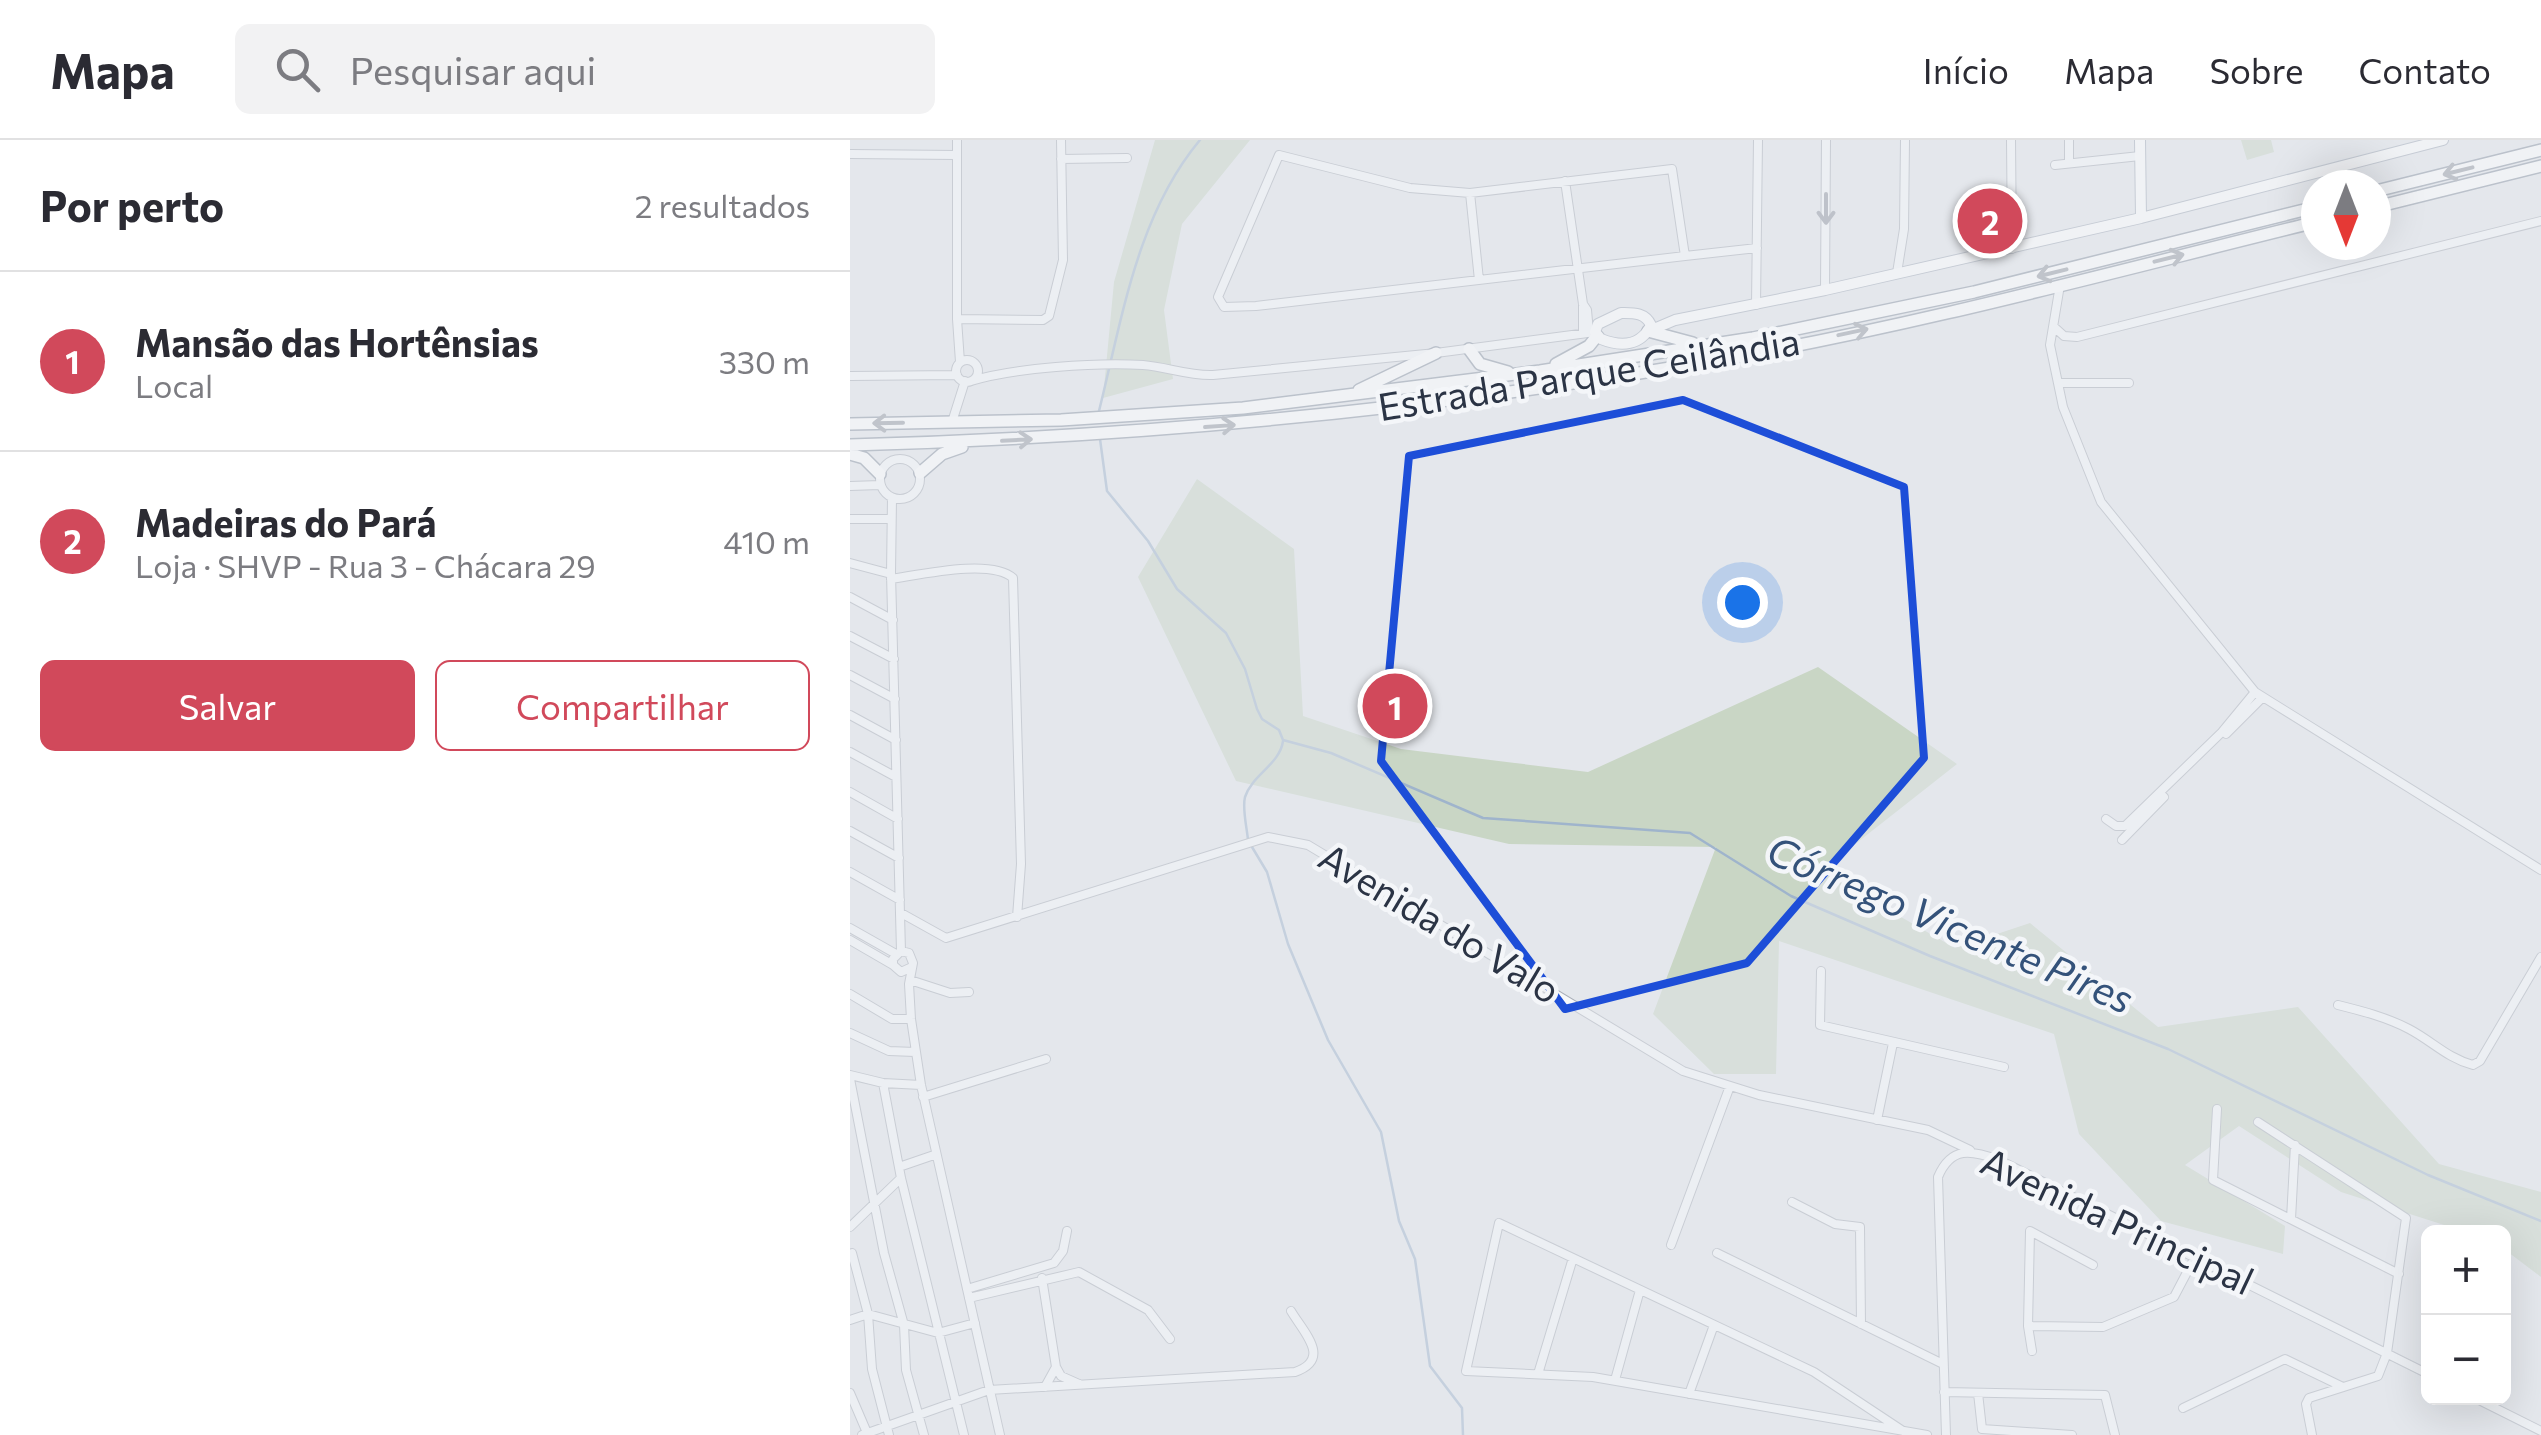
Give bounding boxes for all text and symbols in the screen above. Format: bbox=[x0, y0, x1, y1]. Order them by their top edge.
search box bbox=[235, 24, 935, 114]
text: Mapa bbox=[50, 40, 175, 99]
icon: search bbox=[270, 42, 325, 97]
text: Pesquisar aqui bbox=[350, 46, 596, 93]
text: Início bbox=[1923, 48, 2009, 91]
text: Mapa bbox=[2064, 48, 2154, 91]
text: Sobre bbox=[2209, 48, 2303, 91]
text: Contato bbox=[2358, 48, 2491, 91]
one-way arrow bbox=[2443, 162, 2475, 181]
north arrow bbox=[2301, 170, 2391, 260]
text: Por perto bbox=[40, 179, 224, 231]
pin: 2 bbox=[1958, 184, 2022, 258]
text: 2 resultados bbox=[635, 185, 810, 225]
one-way arrow bbox=[1816, 192, 1836, 224]
one-way arrow bbox=[2153, 248, 2184, 267]
one-way arrow bbox=[2037, 265, 2069, 283]
street label: Estrada Parque Ceilândia bbox=[1374, 316, 1803, 429]
text: Mansão das Hortênsias bbox=[135, 318, 539, 365]
one-way arrow bbox=[1836, 322, 1868, 341]
text: 1 bbox=[65, 341, 80, 381]
text: 330 m bbox=[719, 341, 810, 381]
text: Local bbox=[135, 365, 213, 405]
one-way arrow bbox=[873, 414, 905, 433]
one-way arrow bbox=[1203, 416, 1235, 435]
one-way arrow bbox=[1001, 430, 1033, 449]
text: Madeiras do Pará bbox=[135, 498, 436, 545]
text: 2 bbox=[63, 521, 82, 561]
text: 410 m bbox=[723, 521, 810, 561]
text: Loja · SHVP - Rua 3 - Chácara 29 bbox=[135, 545, 596, 585]
your location bbox=[1717, 577, 1768, 628]
button: Salvar bbox=[40, 660, 415, 751]
button: Compartilhar bbox=[435, 660, 810, 751]
pin: 1 bbox=[1362, 668, 1428, 744]
water label: Córrego Vicente Pires bbox=[1761, 823, 2141, 1022]
street label: Avenida do Valo bbox=[1311, 832, 1569, 1012]
street label: Avenida Principal bbox=[1974, 1136, 2262, 1303]
map controls bbox=[2421, 1225, 2511, 1405]
button: + bbox=[2421, 1225, 2511, 1315]
button: − bbox=[2421, 1315, 2511, 1405]

